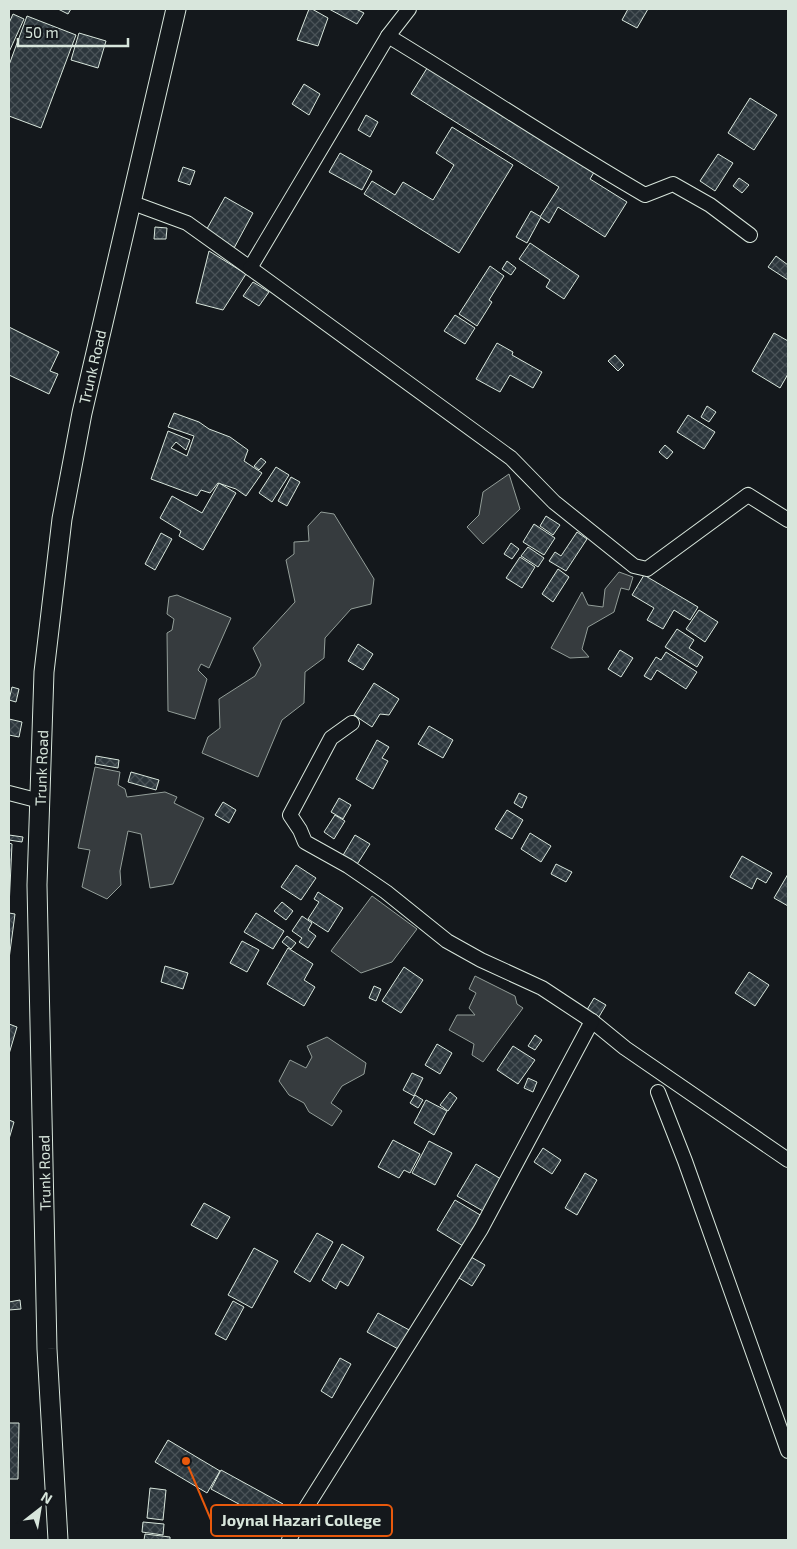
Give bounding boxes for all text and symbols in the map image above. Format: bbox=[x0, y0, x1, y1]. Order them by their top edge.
scale bar bbox=[18, 15, 128, 47]
text: 50 m bbox=[25, 23, 59, 41]
street label: Trunk Road bbox=[75, 328, 109, 406]
street label: Trunk Road bbox=[31, 730, 51, 806]
street label: Trunk Road bbox=[34, 1135, 54, 1211]
north arrow bbox=[15, 1484, 65, 1534]
text: N bbox=[38, 1488, 56, 1507]
callout: Joynal Hazari College bbox=[211, 1505, 392, 1536]
text: Joynal Hazari College bbox=[221, 1510, 381, 1530]

